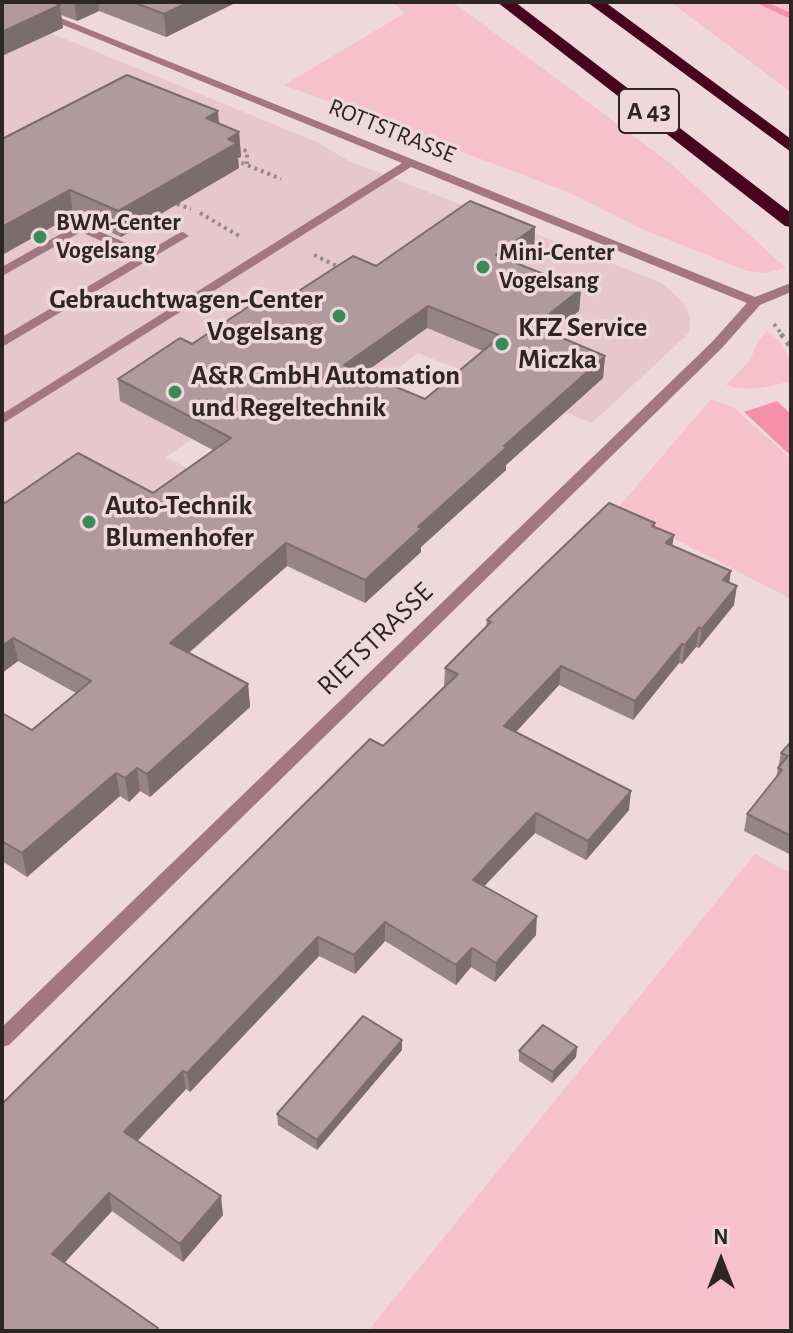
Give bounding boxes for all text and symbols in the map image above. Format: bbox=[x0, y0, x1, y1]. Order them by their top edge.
road number: A 43 bbox=[619, 89, 679, 133]
street label: ROTTSTRASSE bbox=[324, 92, 460, 170]
place label: BWM-Center Vogelsang bbox=[56, 209, 181, 265]
marker: BWM-Center Vogelsang bbox=[31, 228, 49, 246]
place label: Mini-Center Vogelsang bbox=[499, 239, 614, 295]
marker: Mini-Center Vogelsang bbox=[474, 258, 492, 276]
place label: Gebrauchtwagen-Center Vogelsang bbox=[49, 283, 323, 349]
marker: Gebrauchtwagen-Center Vogelsang bbox=[330, 307, 348, 325]
place label: KFZ Service Miczka bbox=[518, 311, 647, 377]
marker: KFZ Service Miczka bbox=[493, 335, 511, 353]
place label: A&R GmbH Automation und Regeltechnik bbox=[191, 359, 460, 425]
marker: A&R GmbH Automation und Regeltechnik bbox=[166, 383, 184, 401]
place label: Auto-Technik Blumenhofer bbox=[105, 489, 254, 555]
marker: Auto-Technik Blumenhofer bbox=[80, 513, 98, 531]
street label: RIETSTRASSE bbox=[310, 576, 440, 702]
north arrow bbox=[681, 1221, 761, 1301]
text: N bbox=[713, 1226, 729, 1248]

